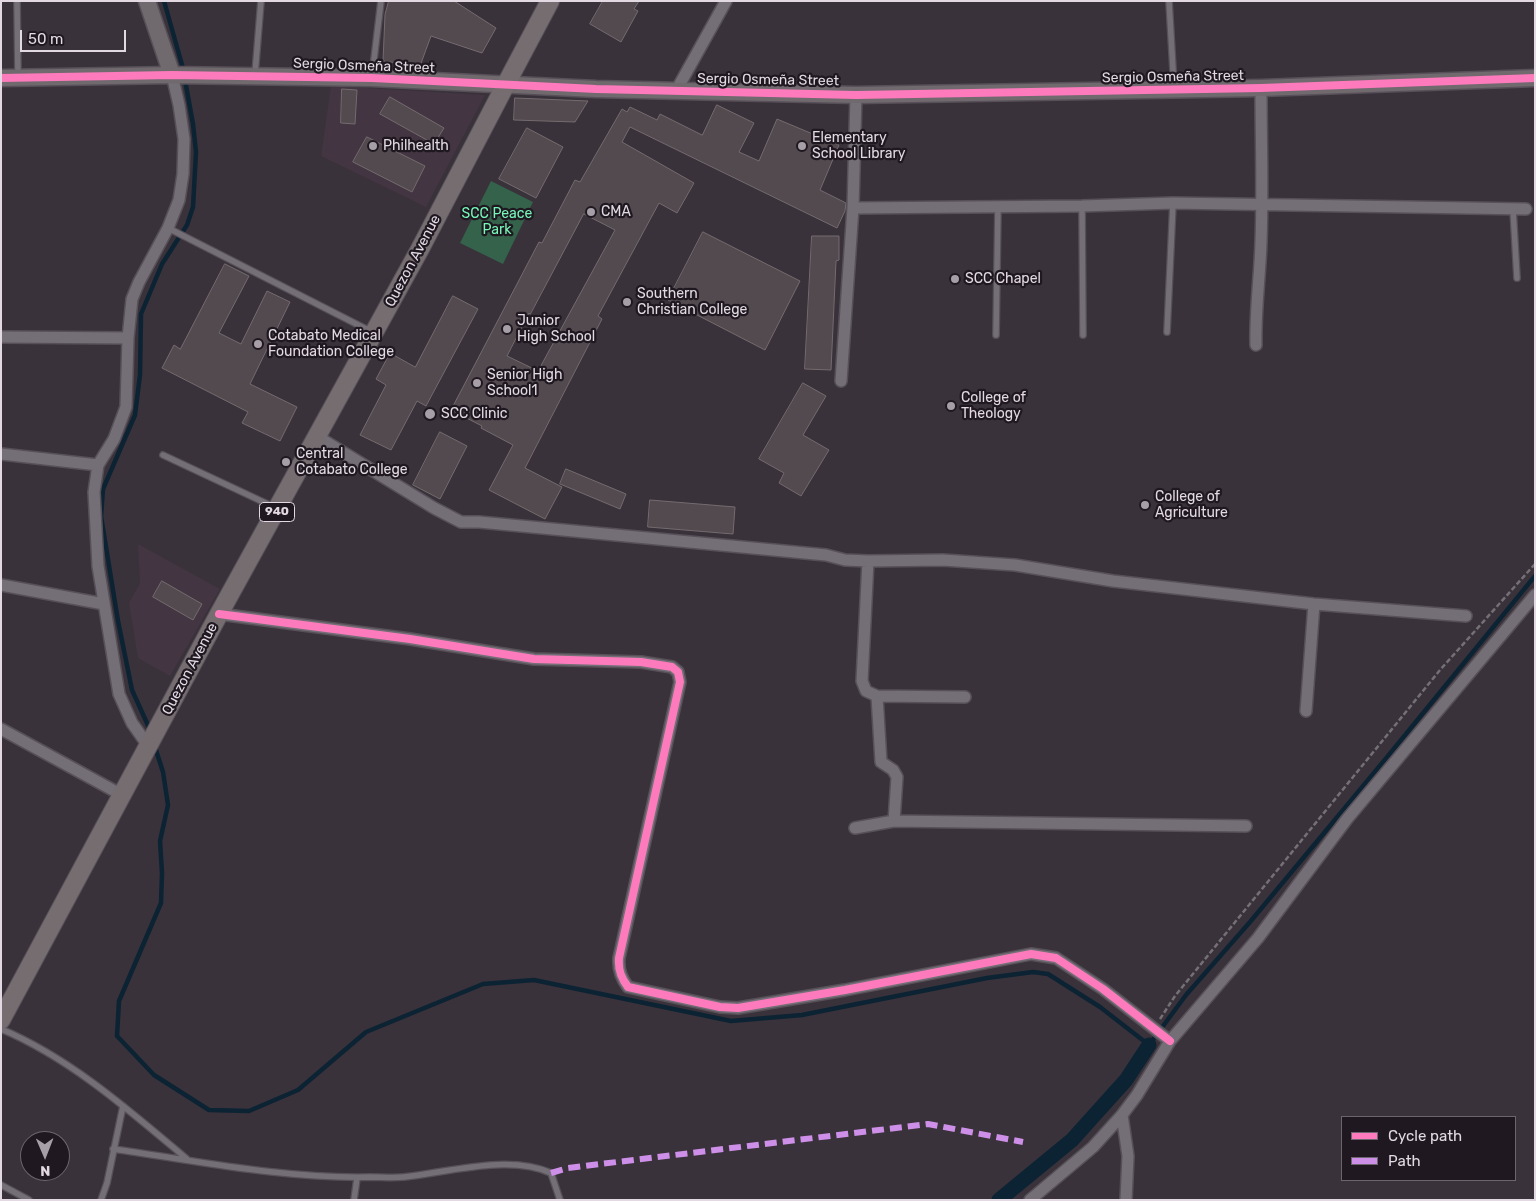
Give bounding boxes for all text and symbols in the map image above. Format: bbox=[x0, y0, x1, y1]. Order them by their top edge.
scale bar bbox=[22, 20, 129, 52]
text: 50 m bbox=[28, 30, 63, 48]
street label: Sergio Osmeña Street bbox=[293, 55, 435, 77]
street label: Sergio Osmeña Street bbox=[1102, 67, 1244, 87]
street label: Sergio Osmeña Street bbox=[697, 70, 839, 90]
place label: Elementary School Library bbox=[812, 130, 905, 162]
place label: Philhealth bbox=[383, 138, 449, 154]
marker: Philhealth bbox=[367, 140, 379, 152]
marker: Elementary School Library bbox=[796, 140, 808, 152]
place label: CMA bbox=[601, 204, 631, 220]
park label: SCC Peace Park bbox=[462, 206, 532, 238]
marker: CMA bbox=[585, 206, 597, 218]
street label: Quezon Avenue bbox=[382, 212, 444, 310]
place label: SCC Chapel bbox=[965, 271, 1041, 287]
marker: SCC Chapel bbox=[949, 273, 961, 285]
place label: Southern Christian College bbox=[637, 286, 747, 318]
marker: Southern Christian College bbox=[621, 296, 633, 308]
place label: Junior High School bbox=[517, 313, 595, 346]
marker: Junior High School bbox=[501, 323, 513, 335]
place label: Cotabato Medical Foundation College bbox=[268, 328, 394, 361]
marker: Cotabato Medical Foundation College bbox=[252, 338, 264, 350]
place label: Senior High School1 bbox=[487, 367, 562, 400]
marker: Senior High School1 bbox=[471, 377, 483, 389]
place label: College of Theology bbox=[961, 390, 1026, 422]
marker: College of Theology bbox=[945, 400, 957, 412]
place label: SCC Clinic bbox=[441, 406, 507, 422]
marker: SCC Clinic bbox=[423, 407, 437, 421]
place label: Central Cotabato College bbox=[296, 446, 408, 478]
marker: Central Cotabato College bbox=[280, 456, 292, 468]
place label: College of Agriculture bbox=[1155, 489, 1228, 522]
marker: College of Agriculture bbox=[1139, 499, 1151, 511]
road number: 940 bbox=[260, 502, 294, 522]
street label: Quezon Avenue bbox=[159, 620, 221, 718]
legend bbox=[1341, 1116, 1516, 1181]
text: Cycle path bbox=[1388, 1127, 1462, 1145]
north arrow bbox=[20, 1131, 70, 1181]
text: Path bbox=[1388, 1152, 1421, 1170]
text: N bbox=[40, 1162, 50, 1179]

